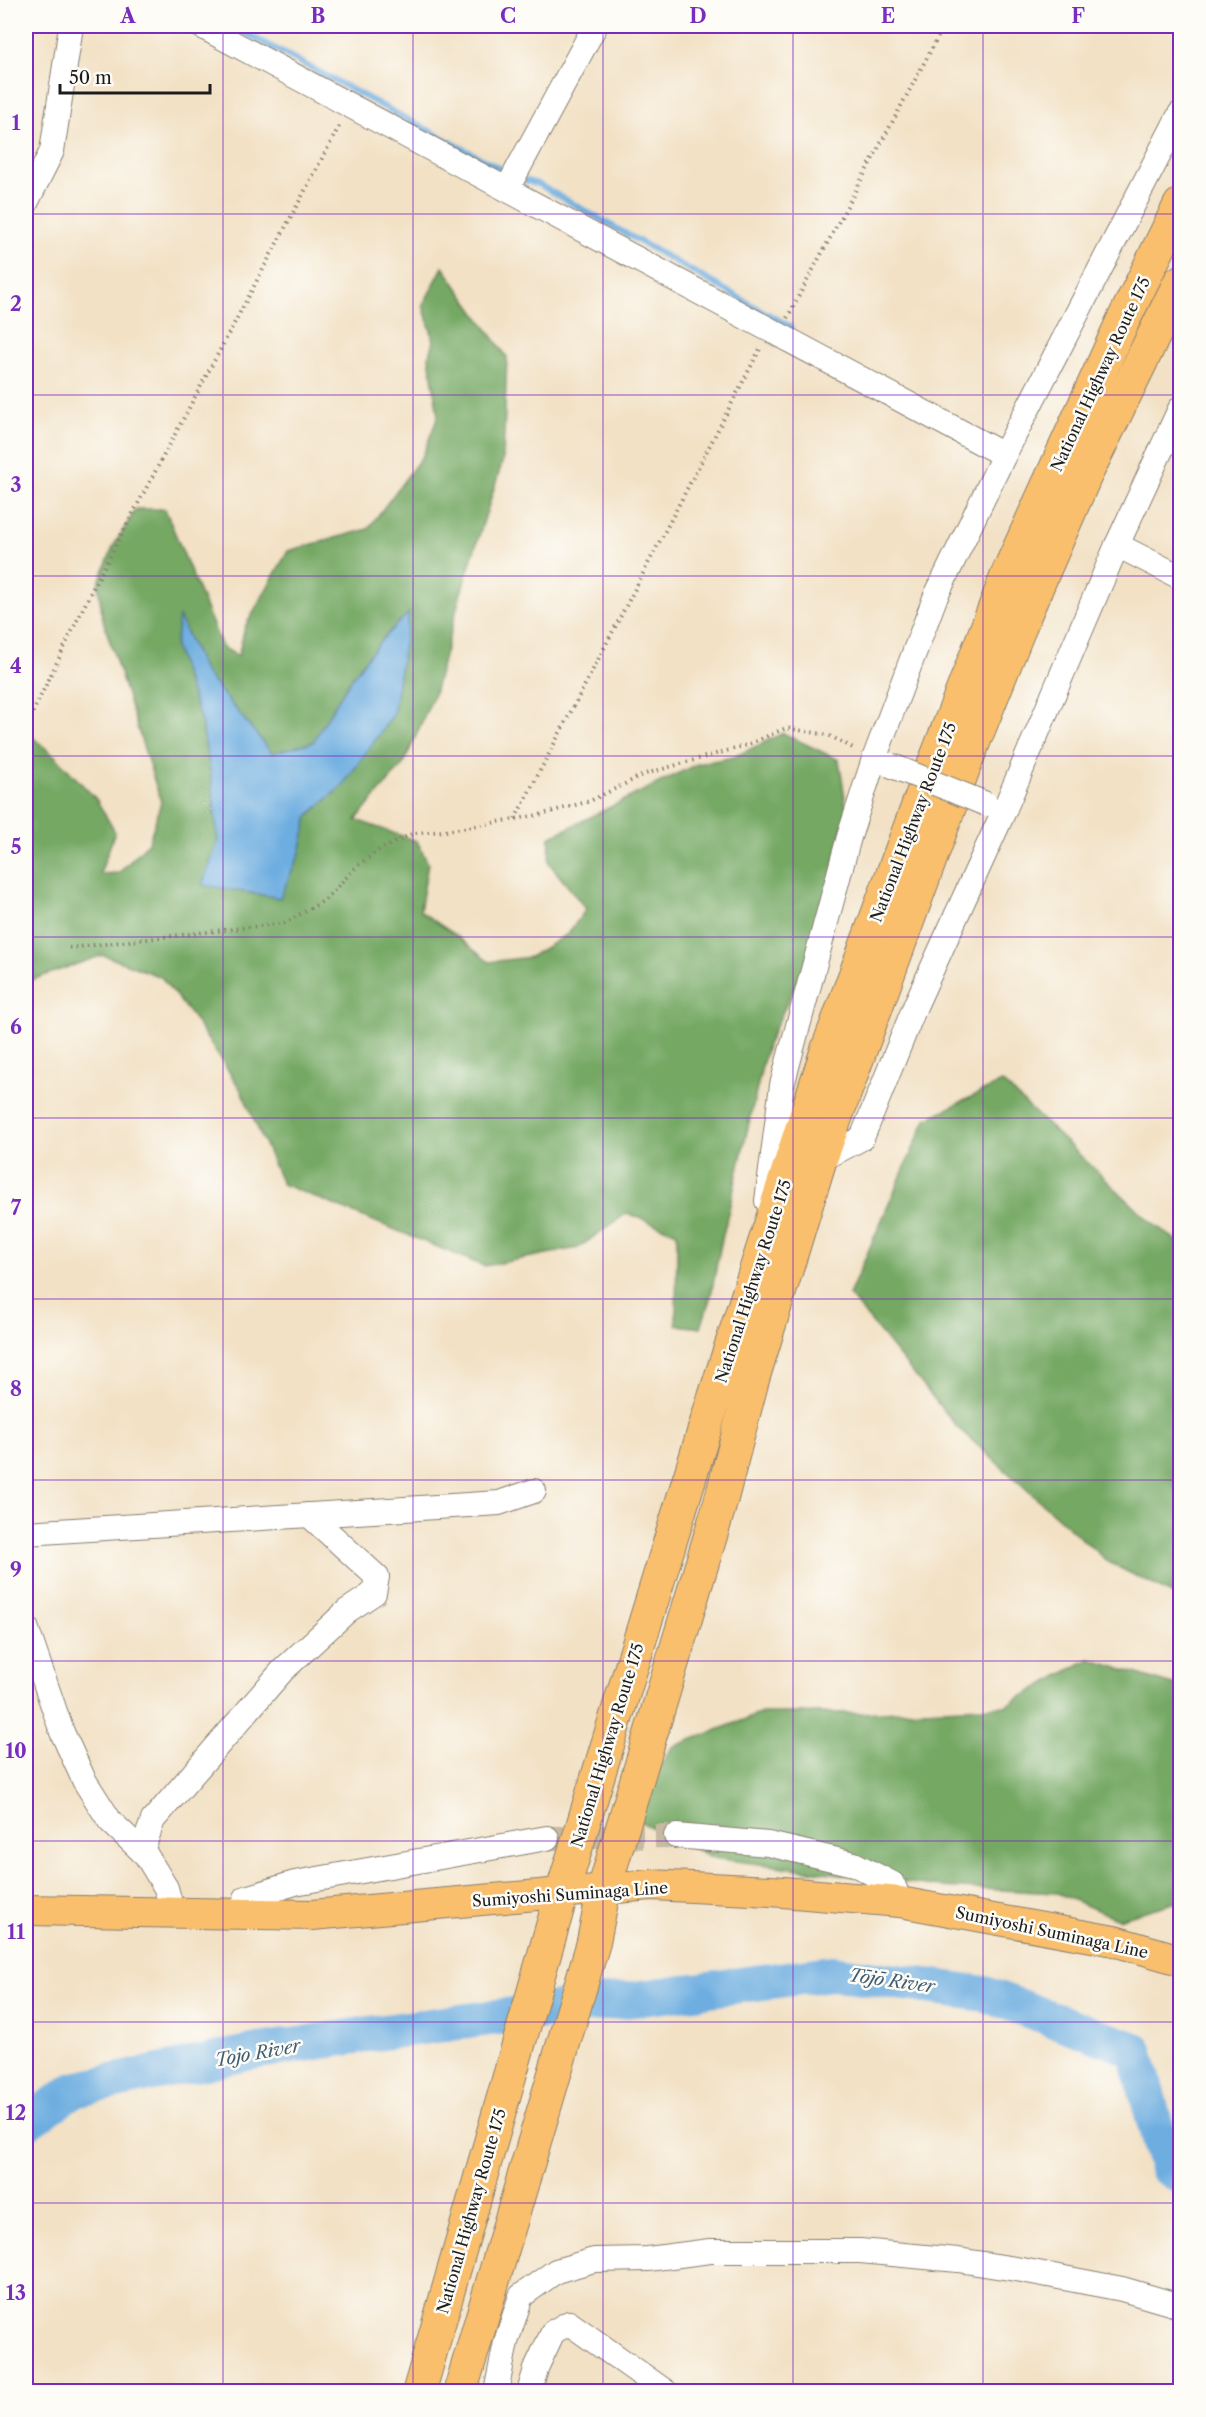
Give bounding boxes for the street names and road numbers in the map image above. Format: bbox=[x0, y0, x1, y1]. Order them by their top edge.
street label: National Highway Route 175 bbox=[1046, 273, 1154, 475]
street label: National Highway Route 175 bbox=[866, 719, 960, 925]
street label: National Highway Route 175 bbox=[711, 1177, 795, 1385]
street label: National Highway Route 175 bbox=[566, 1640, 648, 1850]
street label: Sumiyoshi Suminaga Line bbox=[471, 1877, 669, 1911]
street label: Sumiyoshi Suminaga Line bbox=[954, 1902, 1150, 1962]
street label: National Highway Route 175 bbox=[432, 2106, 510, 2316]

